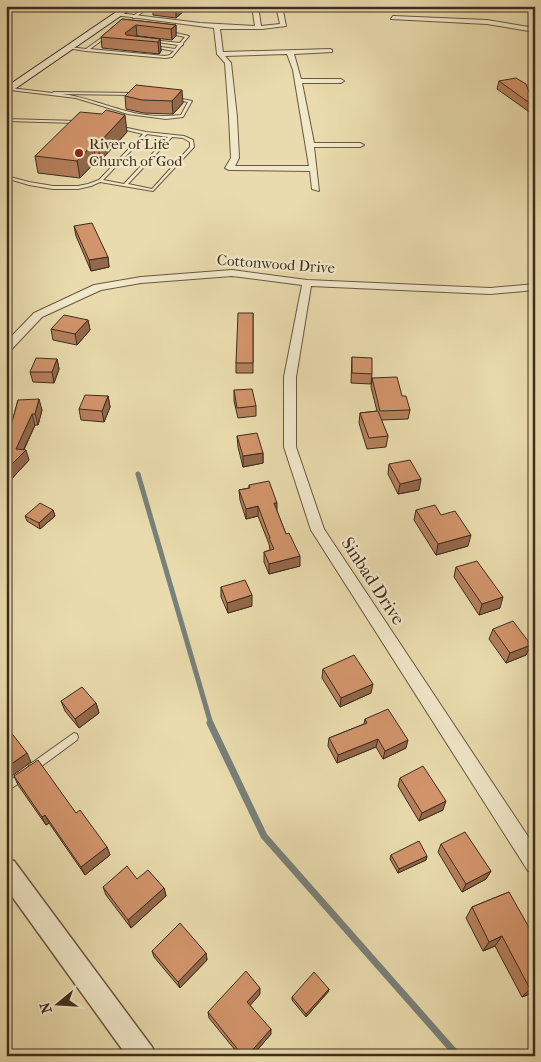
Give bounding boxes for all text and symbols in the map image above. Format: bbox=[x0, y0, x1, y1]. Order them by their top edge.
place label: River of Life Church of God bbox=[89, 135, 183, 170]
marker: River of Life Church of God bbox=[73, 147, 85, 159]
street label: Cottonwood Drive bbox=[216, 251, 336, 277]
street label: Sinbad Drive bbox=[336, 534, 409, 629]
north arrow bbox=[32, 980, 82, 1030]
text: N bbox=[36, 1000, 56, 1016]

